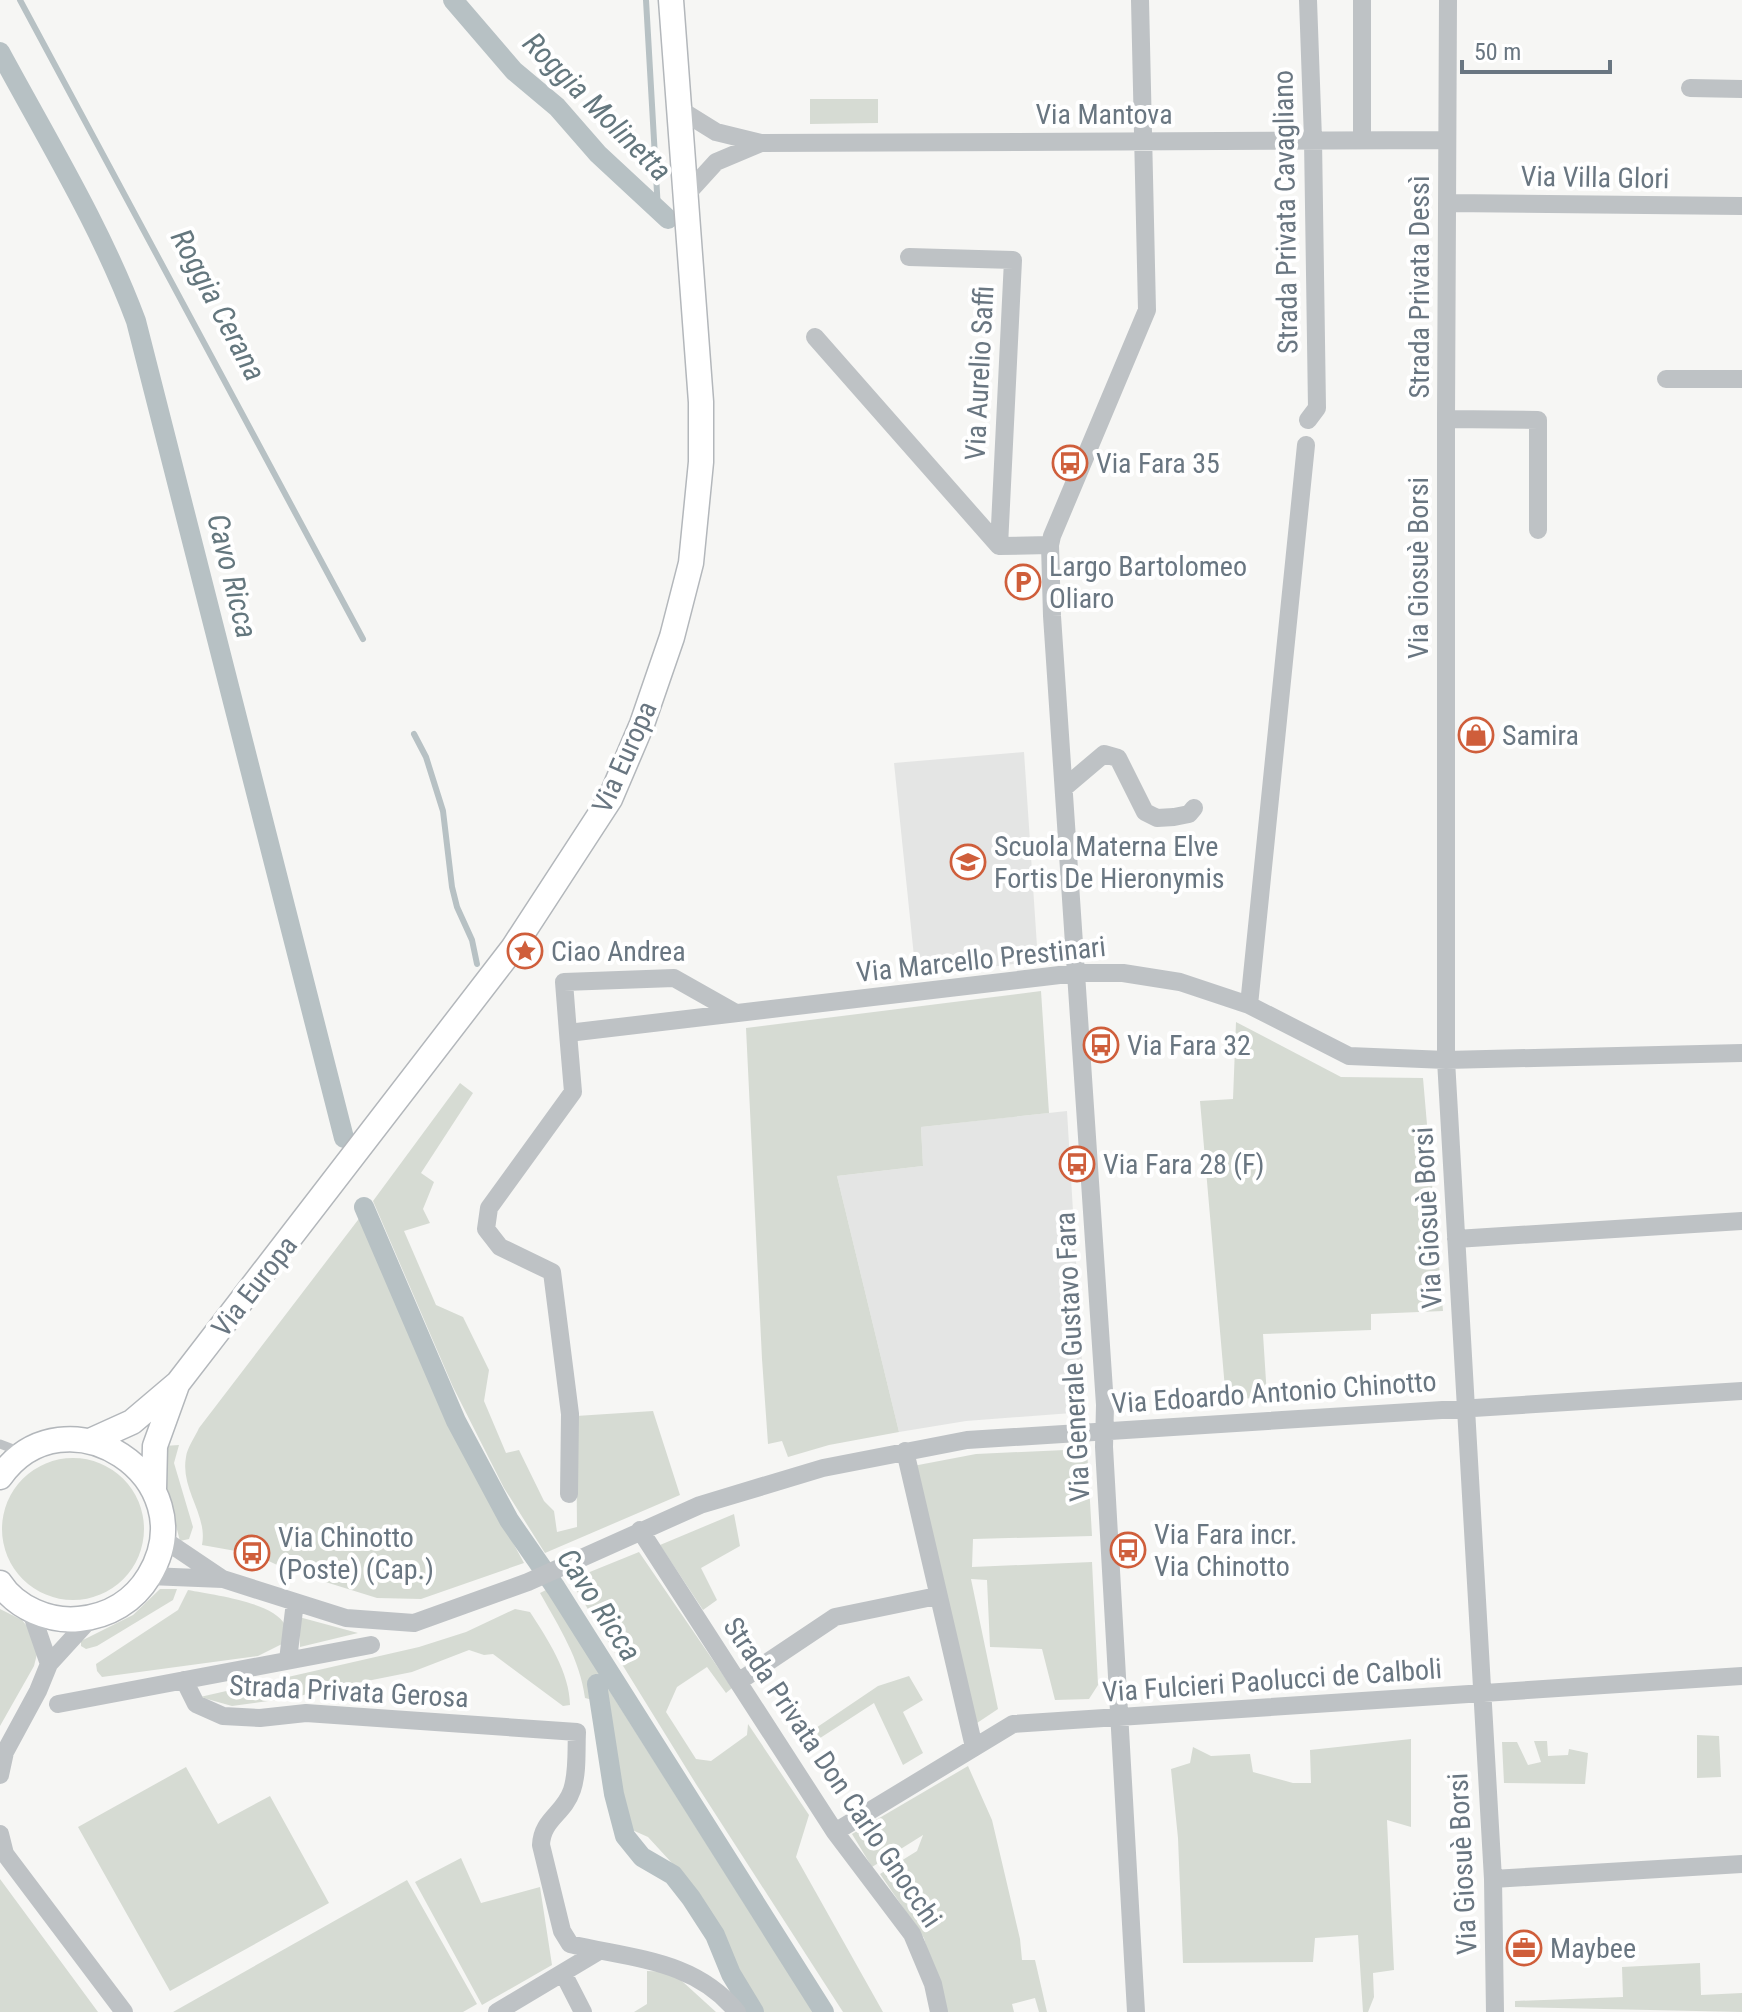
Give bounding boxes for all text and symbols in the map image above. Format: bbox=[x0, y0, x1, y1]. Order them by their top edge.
scale bar bbox=[1462, 24, 1610, 74]
water label: Roggia Molinetta bbox=[516, 25, 679, 188]
text: 50 m bbox=[1474, 38, 1521, 66]
street label: Strada Privata Cavagliano bbox=[1267, 70, 1304, 354]
street label: Via Mantova bbox=[1035, 98, 1173, 131]
street label: Via Villa Glori bbox=[1520, 160, 1670, 195]
street label: Strada Privata Dessì bbox=[1403, 176, 1436, 398]
water label: Roggia Cerana bbox=[164, 223, 273, 387]
street label: Via Aurelio Saffi bbox=[958, 285, 1001, 461]
bus stop icon: Via Fara 35 bbox=[1051, 444, 1089, 482]
place label: Via Fara 35 bbox=[1096, 447, 1220, 480]
street label: Via Giosuè Borsi bbox=[1402, 477, 1435, 659]
water label: Cavo Ricca bbox=[200, 510, 265, 642]
place label: Largo Bartolomeo Oliaro bbox=[1049, 550, 1247, 615]
parking icon: Largo Bartolomeo Oliaro bbox=[1004, 563, 1042, 601]
street label: Via Europa bbox=[585, 696, 664, 818]
shop icon: Samira bbox=[1457, 716, 1495, 754]
place label: Samira bbox=[1502, 719, 1579, 752]
place label: Scuola Materna Elve Fortis De Hieronymis bbox=[994, 830, 1225, 895]
school or university icon: Scuola Materna Elve Fortis De Hieronymis bbox=[949, 843, 987, 881]
street label: Via Marcello Prestinari bbox=[855, 930, 1107, 989]
place icon: Ciao Andrea bbox=[506, 932, 544, 970]
place label: Ciao Andrea bbox=[551, 935, 686, 968]
bus stop icon: Via Fara 32 bbox=[1082, 1026, 1120, 1064]
place label: Via Fara 32 bbox=[1127, 1029, 1251, 1062]
street label: Via Giosuè Borsi bbox=[1406, 1126, 1449, 1310]
bus stop icon: Via Fara 28 (F) bbox=[1058, 1145, 1096, 1183]
place label: Via Fara 28 (F) bbox=[1103, 1148, 1264, 1181]
street label: Via Generale Gustavo Fara bbox=[1048, 1211, 1097, 1503]
street label: Via Europa bbox=[205, 1229, 304, 1343]
street label: Via Edoardo Antonio Chinotto bbox=[1110, 1365, 1438, 1420]
place label: Via Fara incr. Via Chinotto bbox=[1154, 1518, 1297, 1583]
place label: Via Chinotto (Poste) (Cap.) bbox=[278, 1521, 434, 1586]
bus stop icon: Via Fara incr. Via Chinotto bbox=[1109, 1531, 1147, 1569]
bus stop icon: Via Chinotto (Poste) (Cap.) bbox=[233, 1534, 271, 1572]
water label: Cavo Ricca bbox=[550, 1542, 649, 1667]
street label: Strada Privata Don Carlo Gnocchi bbox=[716, 1611, 949, 1933]
street label: Via Fulcieri Paolucci de Calboli bbox=[1101, 1652, 1443, 1709]
street label: Strada Privata Gerosa bbox=[228, 1669, 470, 1714]
street label: Via Giosuè Borsi bbox=[1441, 1772, 1484, 1956]
office icon: Maybee bbox=[1505, 1929, 1543, 1967]
place label: Maybee bbox=[1550, 1932, 1636, 1965]

